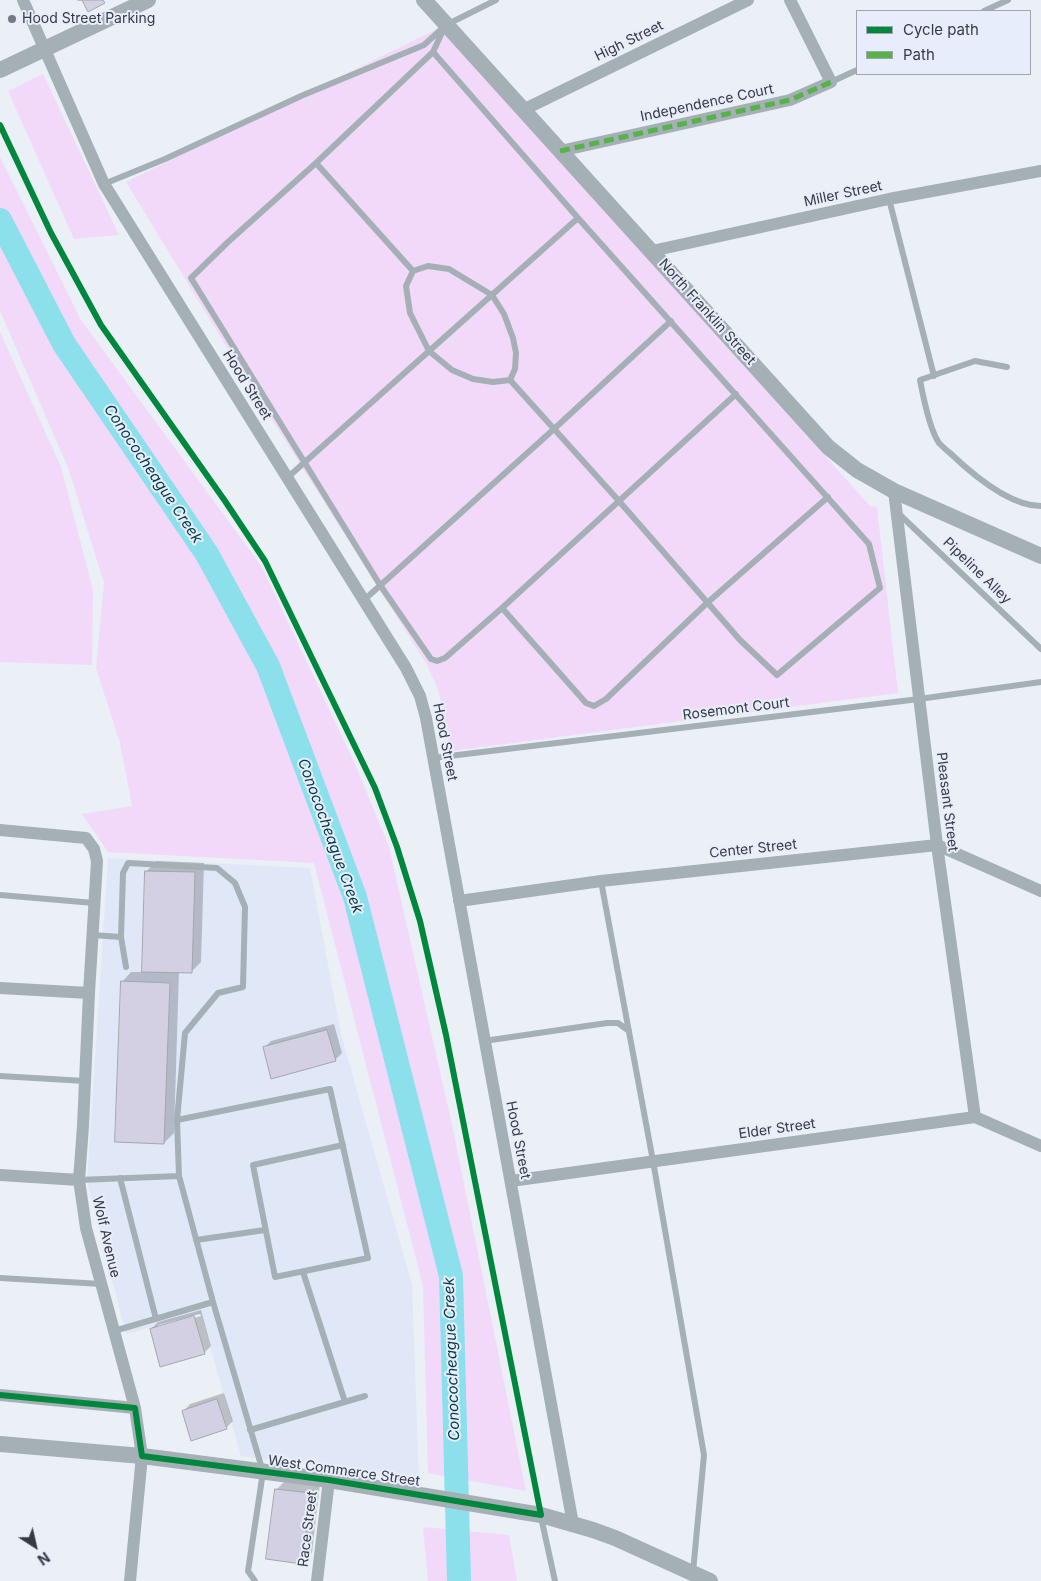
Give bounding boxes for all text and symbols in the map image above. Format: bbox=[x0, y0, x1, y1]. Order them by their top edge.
legend bbox=[856, 10, 1031, 75]
place label: Hood Street Parking bbox=[22, 11, 155, 27]
marker: Hood Street Parking bbox=[6, 13, 18, 25]
street label: High Street bbox=[592, 17, 666, 65]
text: Cycle path bbox=[903, 20, 979, 39]
text: Path bbox=[903, 45, 935, 64]
street label: Independence Court bbox=[639, 81, 775, 125]
street label: Miller Street bbox=[802, 177, 884, 211]
street label: North Franklin Street bbox=[655, 256, 759, 368]
street label: Hood Street bbox=[219, 347, 275, 423]
water label: Conococheague Creek bbox=[100, 401, 206, 547]
street label: Pipeline Alley bbox=[939, 534, 1015, 608]
street label: Rosemont Court bbox=[682, 694, 790, 724]
street label: Hood Street bbox=[429, 702, 461, 782]
street label: Pleasant Street bbox=[933, 751, 961, 853]
water label: Conococheague Creek bbox=[294, 756, 366, 916]
street label: Center Street bbox=[708, 836, 798, 862]
street label: Hood Street bbox=[502, 1100, 534, 1180]
street label: Elder Street bbox=[738, 1115, 816, 1143]
street label: Wolf Avenue bbox=[88, 1195, 124, 1279]
water label: Conococheague Creek bbox=[440, 1277, 464, 1441]
street label: West Commerce Street bbox=[267, 1452, 421, 1490]
street label: Race Street bbox=[295, 1490, 321, 1568]
north arrow bbox=[10, 1521, 60, 1571]
text: N bbox=[35, 1549, 53, 1569]

